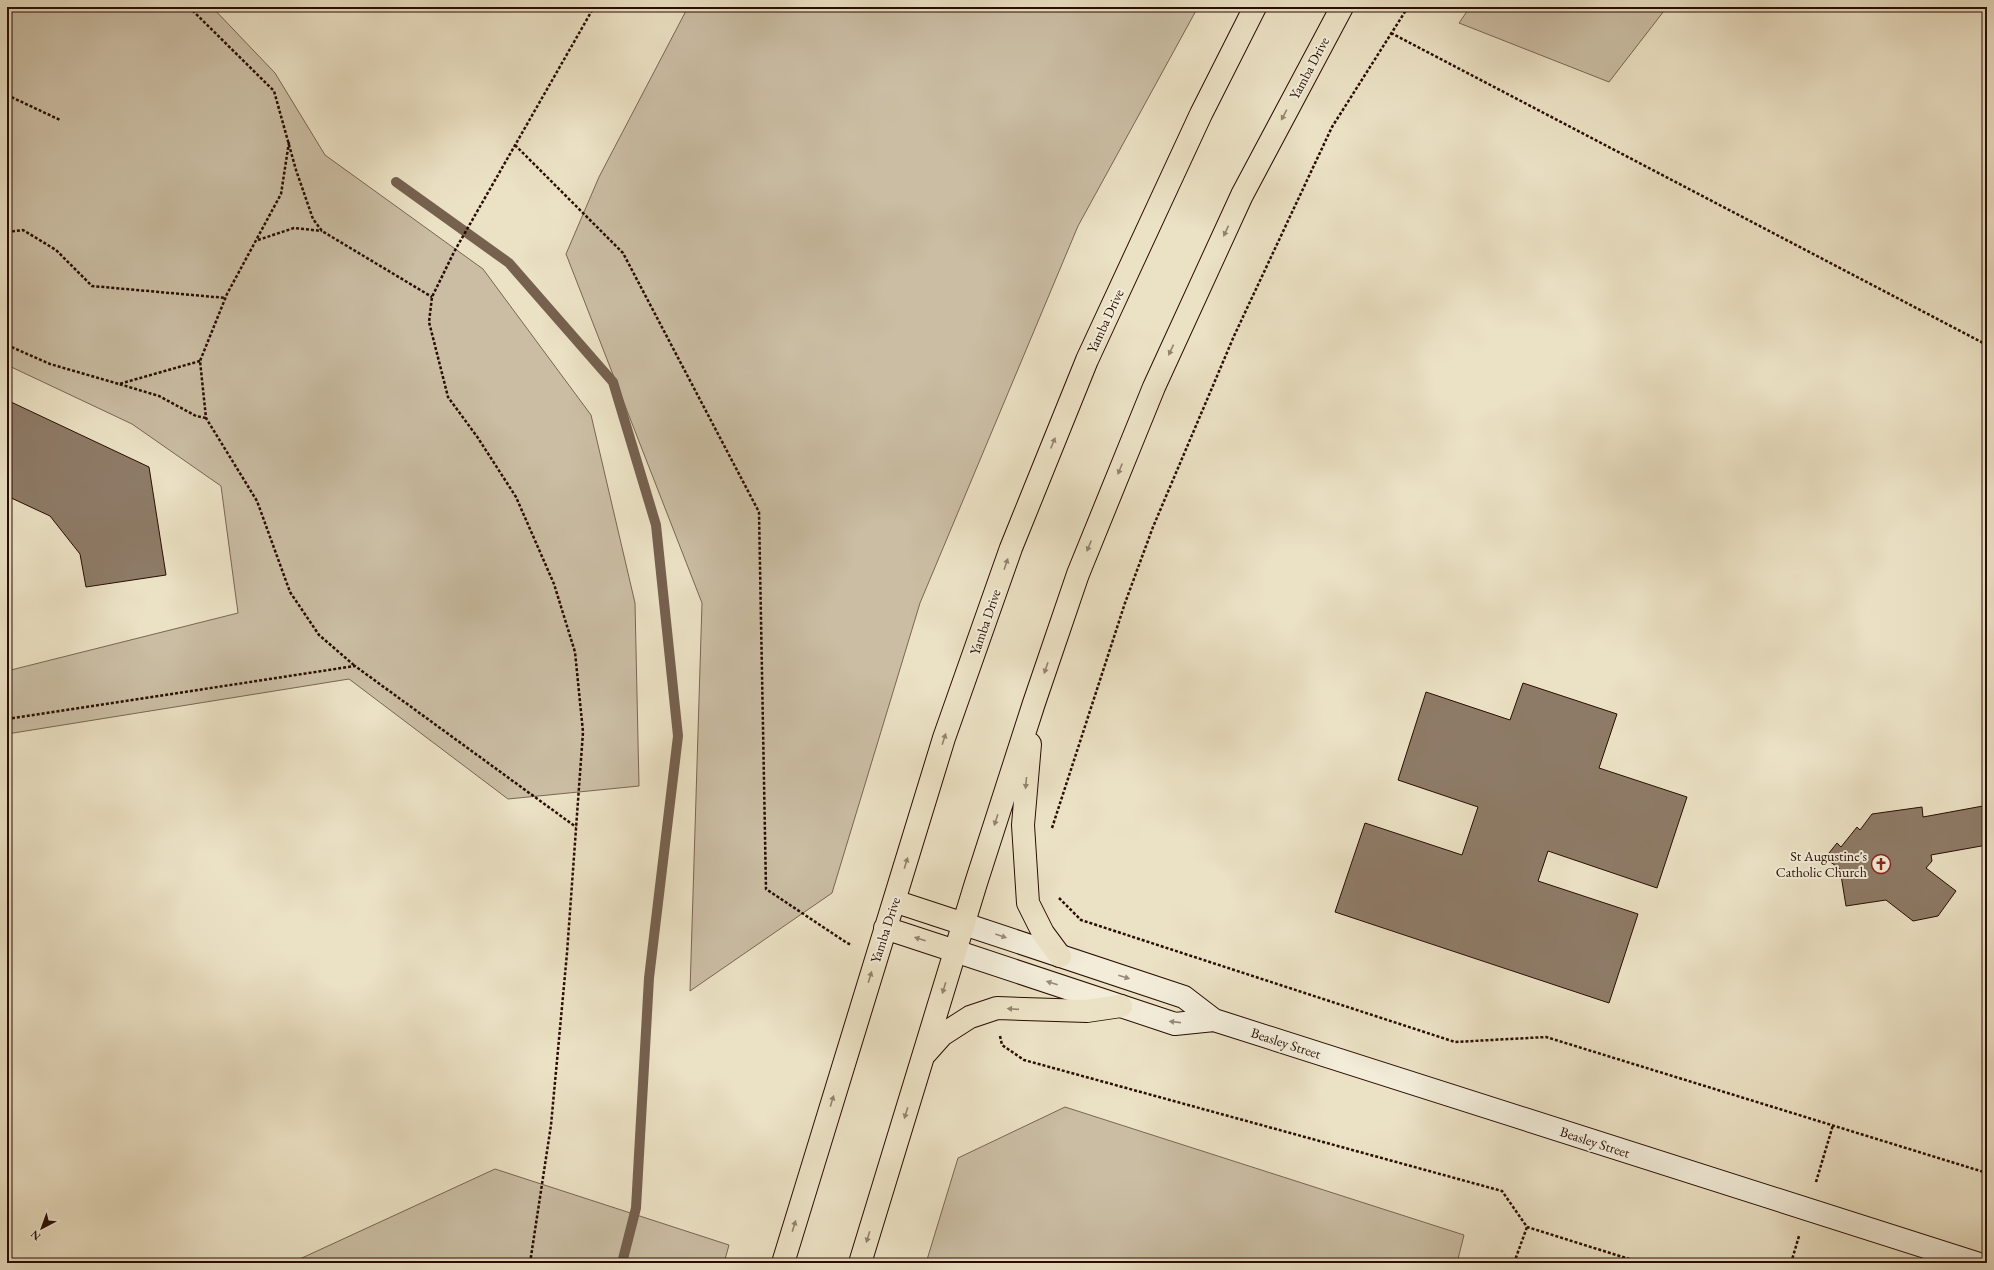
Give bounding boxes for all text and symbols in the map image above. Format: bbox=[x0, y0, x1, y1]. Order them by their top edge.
street label: Yamba Drive bbox=[1285, 33, 1333, 102]
one-way arrow bbox=[1281, 110, 1287, 121]
one-way arrow bbox=[1223, 226, 1229, 237]
street label: Yamba Drive bbox=[1082, 286, 1128, 356]
one-way arrow bbox=[1168, 344, 1174, 355]
one-way arrow bbox=[1051, 436, 1057, 448]
one-way arrow bbox=[1117, 464, 1123, 476]
one-way arrow bbox=[1086, 540, 1092, 552]
one-way arrow bbox=[1003, 557, 1009, 569]
street label: Yamba Drive bbox=[965, 586, 1005, 657]
one-way arrow bbox=[1042, 662, 1048, 674]
one-way arrow bbox=[941, 733, 947, 745]
one-way arrow bbox=[1023, 777, 1030, 789]
one-way arrow bbox=[993, 814, 999, 826]
place label: St Augustine's Catholic Church bbox=[1776, 847, 1867, 881]
church icon: St Augustine's Catholic Church bbox=[1870, 853, 1892, 875]
one-way arrow bbox=[903, 857, 909, 869]
street label: Yamba Drive bbox=[866, 894, 904, 965]
one-way arrow bbox=[995, 933, 1007, 939]
one-way arrow bbox=[914, 936, 926, 942]
one-way arrow bbox=[867, 971, 873, 983]
one-way arrow bbox=[1118, 974, 1130, 980]
one-way arrow bbox=[1045, 980, 1057, 986]
one-way arrow bbox=[941, 982, 947, 994]
one-way arrow bbox=[1006, 1006, 1019, 1012]
one-way arrow bbox=[1169, 1019, 1181, 1026]
street label: Beasley Street bbox=[1249, 1023, 1324, 1063]
one-way arrow bbox=[829, 1095, 835, 1107]
one-way arrow bbox=[903, 1107, 909, 1119]
street label: Beasley Street bbox=[1558, 1122, 1633, 1162]
north arrow bbox=[22, 1208, 62, 1248]
one-way arrow bbox=[791, 1219, 797, 1231]
text: N bbox=[27, 1227, 43, 1244]
one-way arrow bbox=[865, 1231, 871, 1243]

